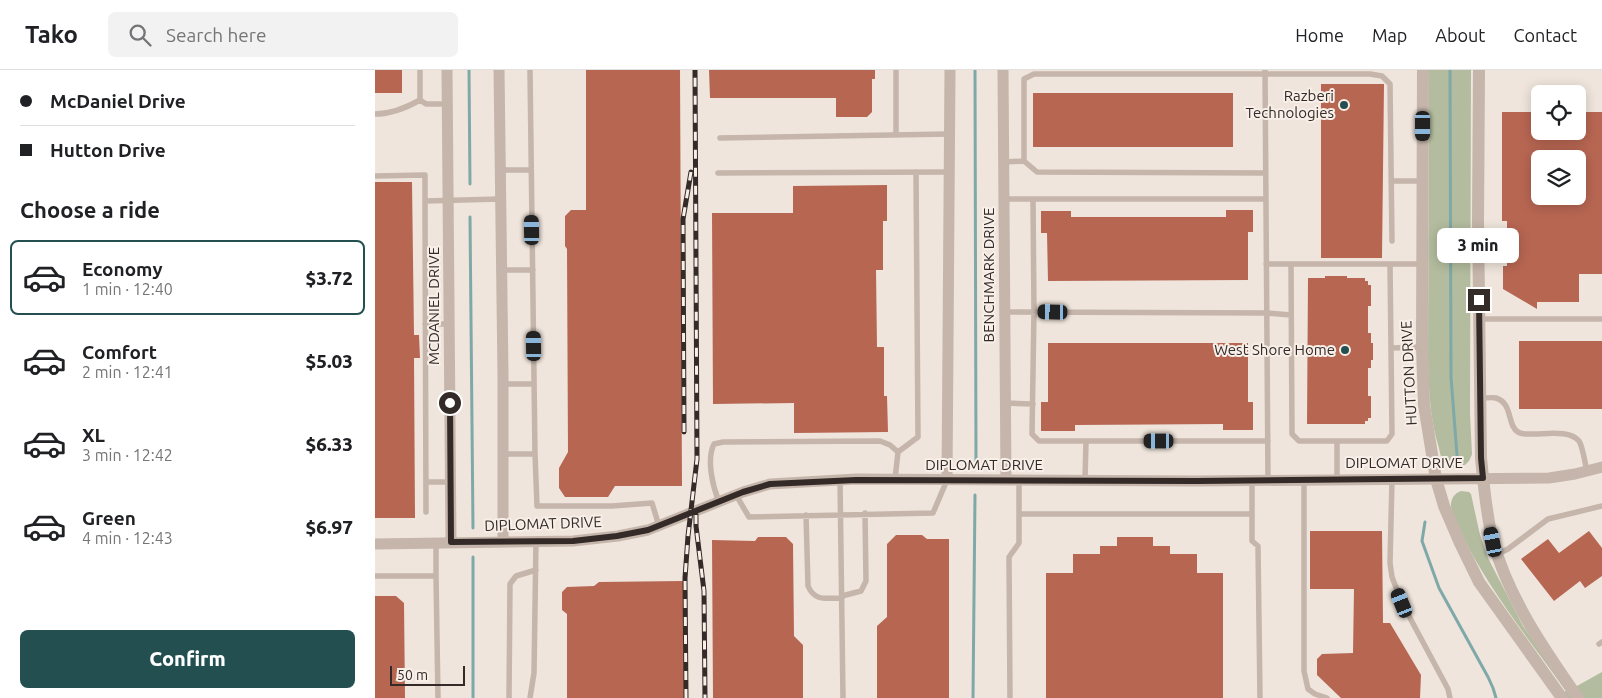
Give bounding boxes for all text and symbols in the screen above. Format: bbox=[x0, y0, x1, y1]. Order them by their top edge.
search box bbox=[108, 12, 458, 57]
text: Tako bbox=[25, 21, 78, 48]
icon: search bbox=[126, 21, 154, 49]
text: Search here bbox=[166, 24, 266, 46]
text: Home bbox=[1295, 25, 1344, 45]
text: Map bbox=[1372, 25, 1407, 45]
text: About bbox=[1435, 25, 1485, 45]
text: Contact bbox=[1513, 25, 1577, 45]
map controls bbox=[1531, 85, 1586, 205]
button: locate bbox=[1531, 85, 1586, 140]
place label: Razberi Technologies bbox=[1245, 87, 1334, 121]
text: McDaniel Drive bbox=[50, 90, 186, 112]
marker: Razberi Technologies bbox=[1338, 99, 1350, 111]
car bbox=[1415, 111, 1430, 141]
text: Hutton Drive bbox=[50, 139, 166, 161]
button: layers bbox=[1531, 150, 1586, 205]
text: Choose a ride bbox=[20, 197, 160, 222]
street label: BENCHMARK DRIVE bbox=[980, 208, 997, 342]
car bbox=[524, 215, 539, 245]
callout: 3 min bbox=[1438, 228, 1520, 262]
text: 3 min bbox=[1458, 236, 1498, 254]
street label: MCDANIEL DRIVE bbox=[425, 247, 442, 365]
icon: car bbox=[22, 255, 67, 300]
text: Economy bbox=[82, 258, 163, 280]
text: $3.72 bbox=[305, 267, 353, 289]
text: 1 min · 12:40 bbox=[82, 280, 173, 298]
route end bbox=[1468, 289, 1490, 311]
car bbox=[1037, 304, 1068, 320]
street label: HUTTON DRIVE bbox=[1397, 320, 1420, 426]
car bbox=[526, 331, 541, 361]
icon: car bbox=[22, 338, 67, 383]
text: Comfort bbox=[82, 341, 157, 363]
place label: West Shore Home bbox=[1214, 341, 1335, 358]
marker: West Shore Home bbox=[1339, 344, 1351, 356]
text: $5.03 bbox=[305, 350, 353, 372]
text: 2 min · 12:41 bbox=[82, 363, 173, 381]
route start bbox=[439, 392, 461, 414]
icon: car bbox=[22, 421, 67, 466]
text: XL bbox=[82, 424, 105, 446]
text: $6.33 bbox=[305, 433, 353, 455]
car bbox=[1144, 434, 1174, 449]
text: 3 min · 12:42 bbox=[82, 446, 173, 464]
street label: DIPLOMAT DRIVE bbox=[1345, 454, 1463, 471]
street label: DIPLOMAT DRIVE bbox=[925, 456, 1043, 473]
icon: car bbox=[22, 504, 67, 549]
text: Green bbox=[82, 507, 136, 529]
street label: DIPLOMAT DRIVE bbox=[484, 513, 602, 534]
text: $6.97 bbox=[305, 516, 353, 538]
car bbox=[1482, 526, 1503, 558]
text: 4 min · 12:43 bbox=[82, 529, 173, 547]
car bbox=[1389, 586, 1414, 620]
button: Confirm bbox=[20, 630, 355, 688]
scale bar bbox=[390, 663, 465, 686]
text: 50 m bbox=[397, 667, 428, 683]

